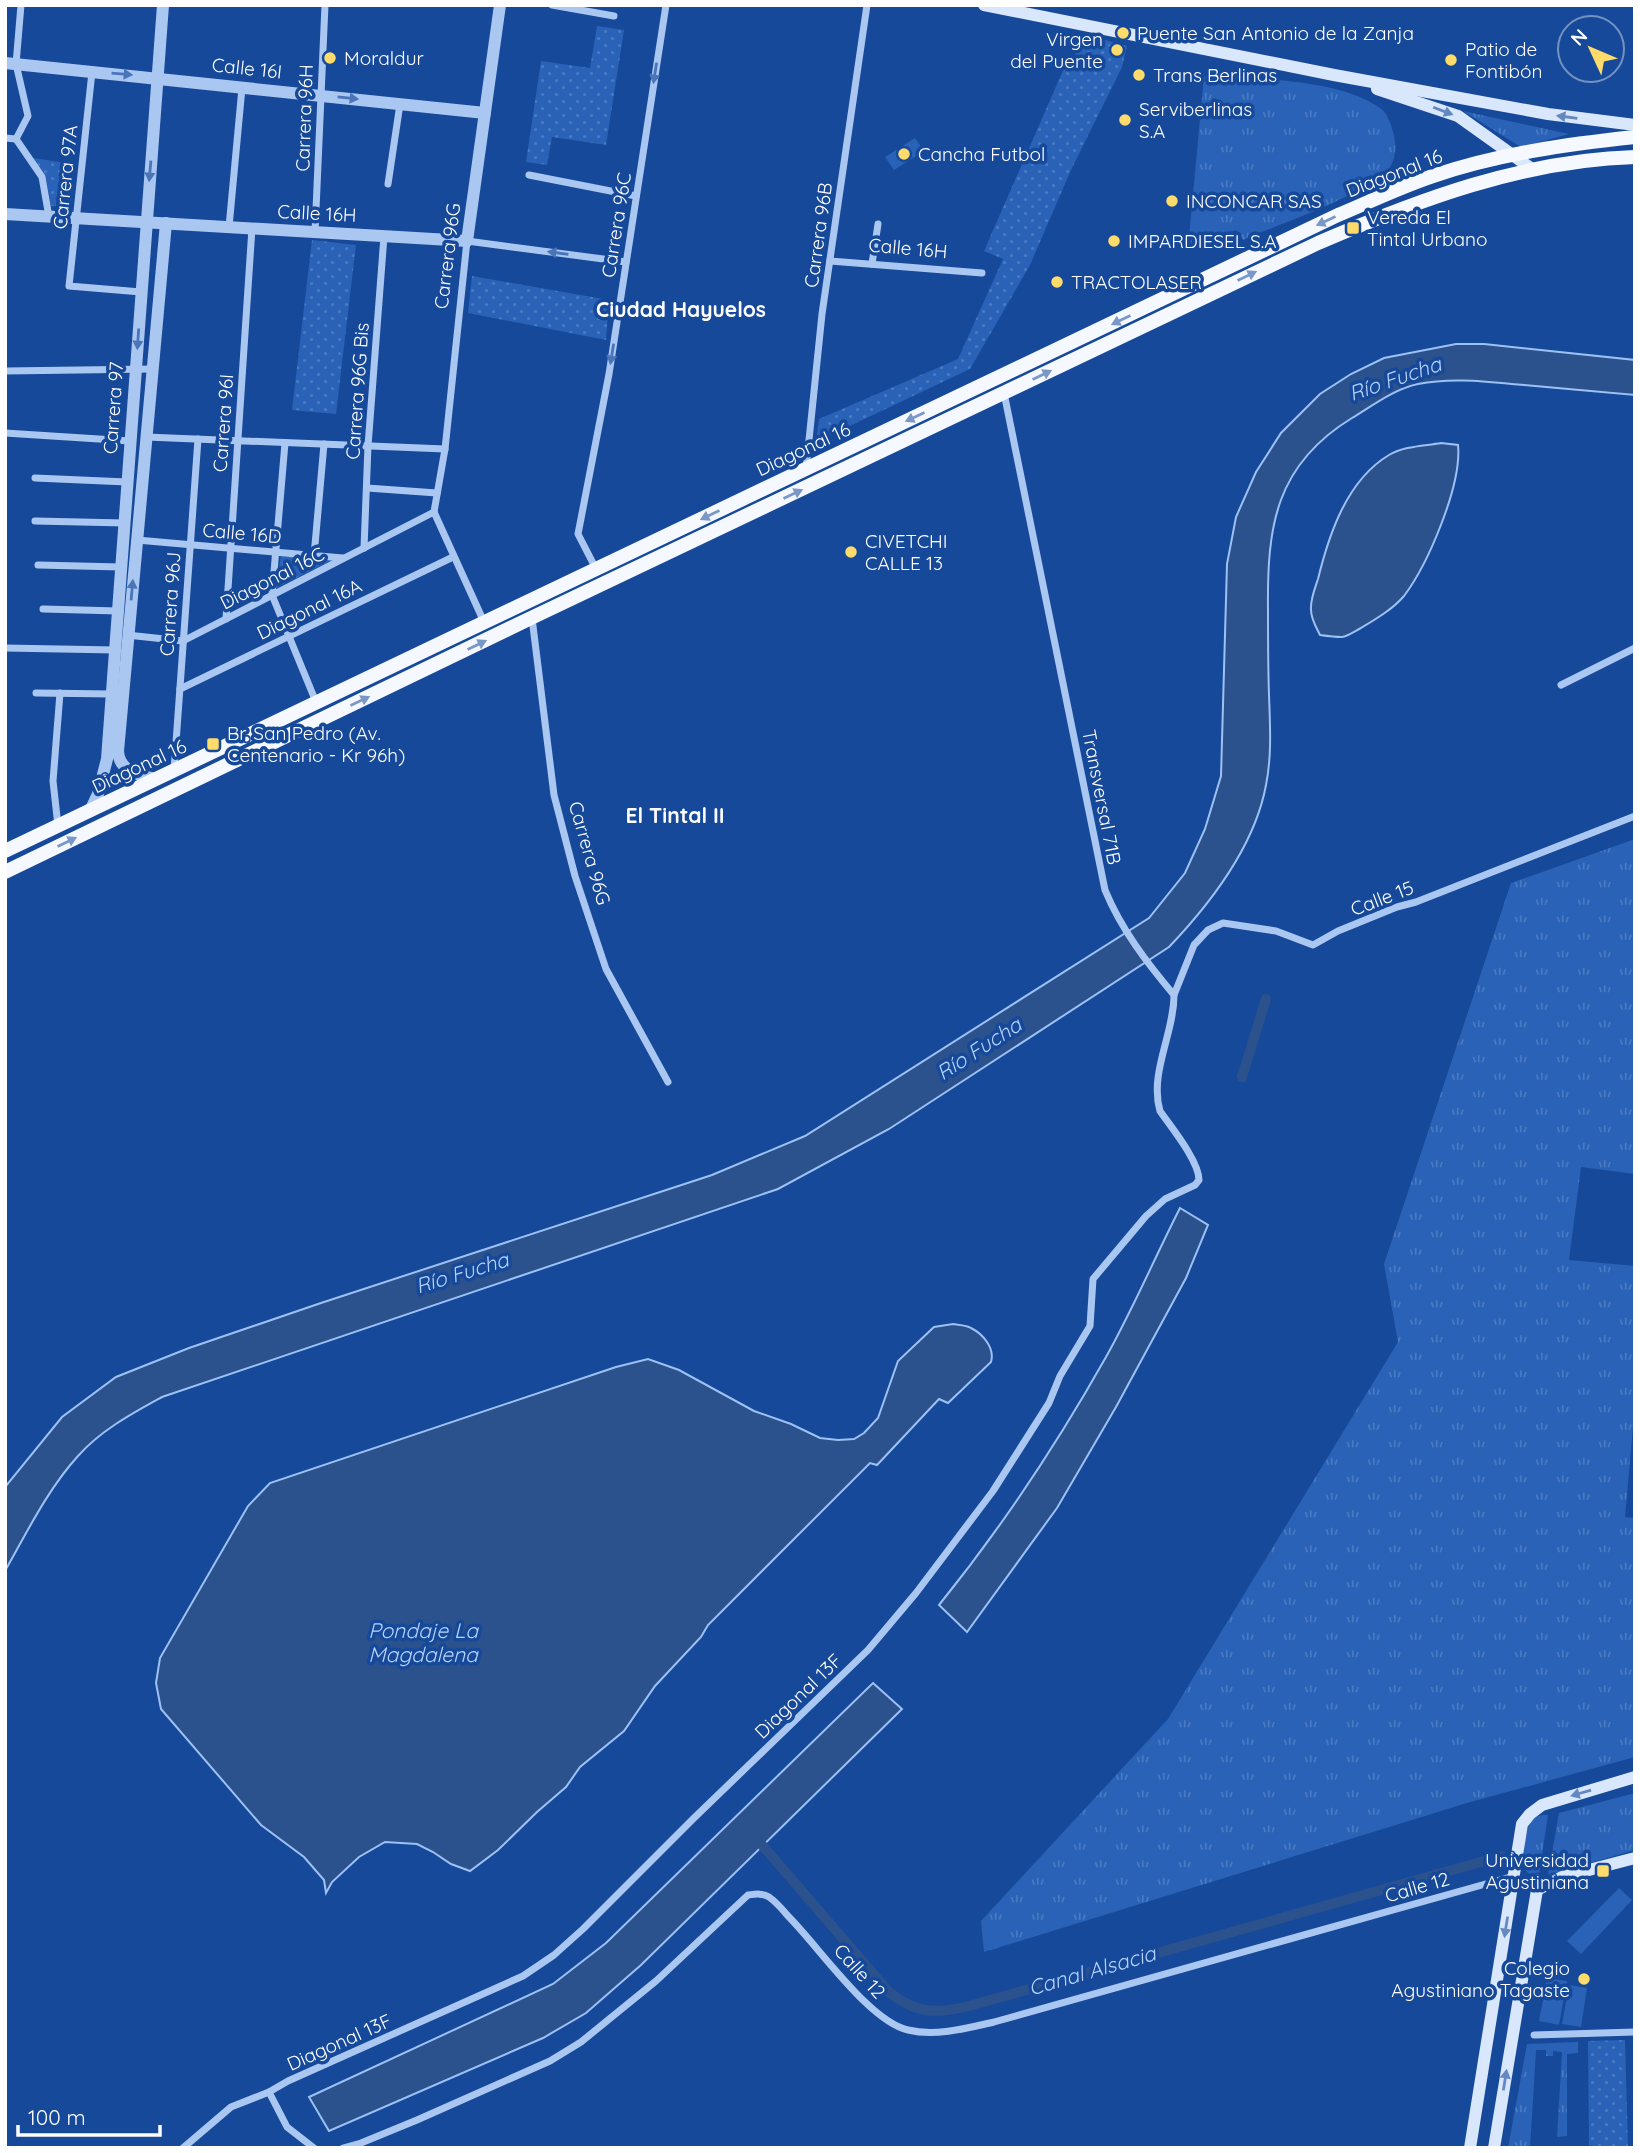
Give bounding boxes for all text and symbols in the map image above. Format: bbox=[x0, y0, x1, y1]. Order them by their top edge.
north arrow bbox=[1556, 14, 1626, 84]
place label: Puente San Antonio de la Zanja bbox=[1137, 21, 1414, 45]
text: N bbox=[1565, 24, 1592, 51]
marker: Puente San Antonio de la Zanja bbox=[1115, 25, 1131, 41]
place label: Virgen del Puente bbox=[1010, 27, 1103, 73]
place label: Patio de Fontibón bbox=[1465, 37, 1542, 83]
marker: Virgen del Puente bbox=[1109, 42, 1125, 58]
place label: Moraldur bbox=[344, 46, 425, 70]
marker: Moraldur bbox=[322, 50, 338, 66]
street label: Calle 16I bbox=[211, 52, 283, 84]
marker: Patio de Fontibón bbox=[1443, 52, 1459, 68]
one-way arrow bbox=[649, 62, 660, 84]
place label: Trans Berlinas bbox=[1153, 63, 1277, 87]
street label: Carrera 96H bbox=[290, 64, 318, 172]
marker: Trans Berlinas bbox=[1131, 67, 1147, 83]
one-way arrow bbox=[111, 68, 133, 79]
one-way arrow bbox=[337, 93, 359, 104]
place label: Serviberlinas S.A bbox=[1139, 97, 1252, 143]
one-way arrow bbox=[1433, 105, 1454, 116]
one-way arrow bbox=[1556, 111, 1578, 122]
marker: Serviberlinas S.A bbox=[1117, 112, 1133, 128]
street label: Carrera 97A bbox=[48, 124, 82, 230]
place label: Cancha Futbol bbox=[918, 142, 1045, 166]
street label: Diagonal 16 bbox=[1342, 144, 1446, 202]
marker: Cancha Futbol bbox=[896, 146, 912, 162]
one-way arrow bbox=[144, 160, 155, 182]
street label: Carrera 96C bbox=[596, 171, 636, 279]
street label: Carrera 96B bbox=[799, 181, 837, 289]
place label: INCONCAR SAS bbox=[1186, 189, 1322, 213]
marker: INCONCAR SAS bbox=[1164, 193, 1180, 209]
street label: Calle 16H bbox=[277, 199, 357, 227]
street label: Carrera 96G bbox=[429, 202, 465, 310]
place label: Vereda El Tintal Urbano bbox=[1367, 205, 1487, 251]
one-way arrow bbox=[1315, 216, 1336, 227]
marker: Vereda El Tintal Urbano bbox=[1345, 220, 1361, 236]
place label: IMPARDIESEL S.A bbox=[1128, 229, 1276, 253]
street label: Calle 16H bbox=[867, 233, 949, 263]
marker: IMPARDIESEL S.A bbox=[1106, 233, 1122, 249]
one-way arrow bbox=[547, 248, 569, 259]
place label: TRACTOLASER bbox=[1071, 270, 1202, 294]
one-way arrow bbox=[1237, 271, 1257, 282]
marker: TRACTOLASER bbox=[1049, 274, 1065, 290]
district label: Ciudad Hayuelos bbox=[596, 296, 766, 322]
one-way arrow bbox=[1111, 314, 1131, 325]
street label: Carrera 96G Bis bbox=[340, 322, 374, 460]
one-way arrow bbox=[132, 328, 143, 350]
one-way arrow bbox=[606, 343, 617, 365]
water label: Río Fucha bbox=[1345, 350, 1446, 406]
street label: Carrera 97 bbox=[98, 361, 128, 455]
one-way arrow bbox=[1032, 369, 1052, 380]
street label: Carrera 96I bbox=[208, 373, 238, 473]
one-way arrow bbox=[905, 411, 925, 423]
street label: Diagonal 16 bbox=[752, 417, 854, 481]
one-way arrow bbox=[782, 488, 803, 499]
one-way arrow bbox=[700, 509, 720, 520]
street label: Calle 16D bbox=[201, 518, 283, 548]
place label: CIVETCHI CALLE 13 bbox=[865, 529, 948, 575]
street label: Diagonal 16C bbox=[216, 541, 328, 615]
marker: CIVETCHI CALLE 13 bbox=[843, 544, 859, 560]
street label: Carrera 96J bbox=[154, 551, 186, 657]
street label: Diagonal 16A bbox=[253, 573, 365, 645]
one-way arrow bbox=[127, 578, 138, 600]
one-way arrow bbox=[467, 639, 487, 650]
one-way arrow bbox=[350, 695, 370, 707]
place label: Br. San Pedro (Av. Centenario - Kr 96h) bbox=[227, 721, 405, 767]
street label: Transversal 71B bbox=[1077, 727, 1127, 867]
street label: Diagonal 16 bbox=[88, 734, 190, 798]
marker: Br. San Pedro (Av. Centenario - Kr 96h) bbox=[205, 736, 221, 752]
street label: Carrera 96G bbox=[564, 798, 616, 908]
district label: El Tintal II bbox=[625, 802, 725, 828]
one-way arrow bbox=[57, 837, 77, 848]
street label: Calle 15 bbox=[1347, 875, 1417, 921]
water label: Río Fucha bbox=[931, 1010, 1027, 1085]
water label: Río Fucha bbox=[412, 1245, 513, 1299]
water label: Pondaje La Magdalena bbox=[368, 1617, 479, 1667]
street label: Diagonal 13F bbox=[749, 1648, 847, 1744]
one-way arrow bbox=[1570, 1788, 1591, 1798]
place label: Universidad Agustiniana bbox=[1485, 1848, 1589, 1894]
marker: Universidad Agustiniana bbox=[1595, 1863, 1611, 1879]
street label: Calle 12 bbox=[1382, 1866, 1452, 1908]
one-way arrow bbox=[1500, 1916, 1511, 1938]
street label: Calle 12 bbox=[829, 1938, 891, 2004]
water label: Canal Alsacia bbox=[1025, 1939, 1160, 2001]
place label: Colegio Agustiniano Tagaste bbox=[1391, 1956, 1570, 2002]
marker: Colegio Agustiniano Tagaste bbox=[1576, 1971, 1592, 1987]
street label: Diagonal 13F bbox=[283, 2008, 395, 2076]
one-way arrow bbox=[1500, 2069, 1511, 2091]
scale bar bbox=[18, 2094, 159, 2138]
text: 100 m bbox=[28, 2104, 86, 2130]

